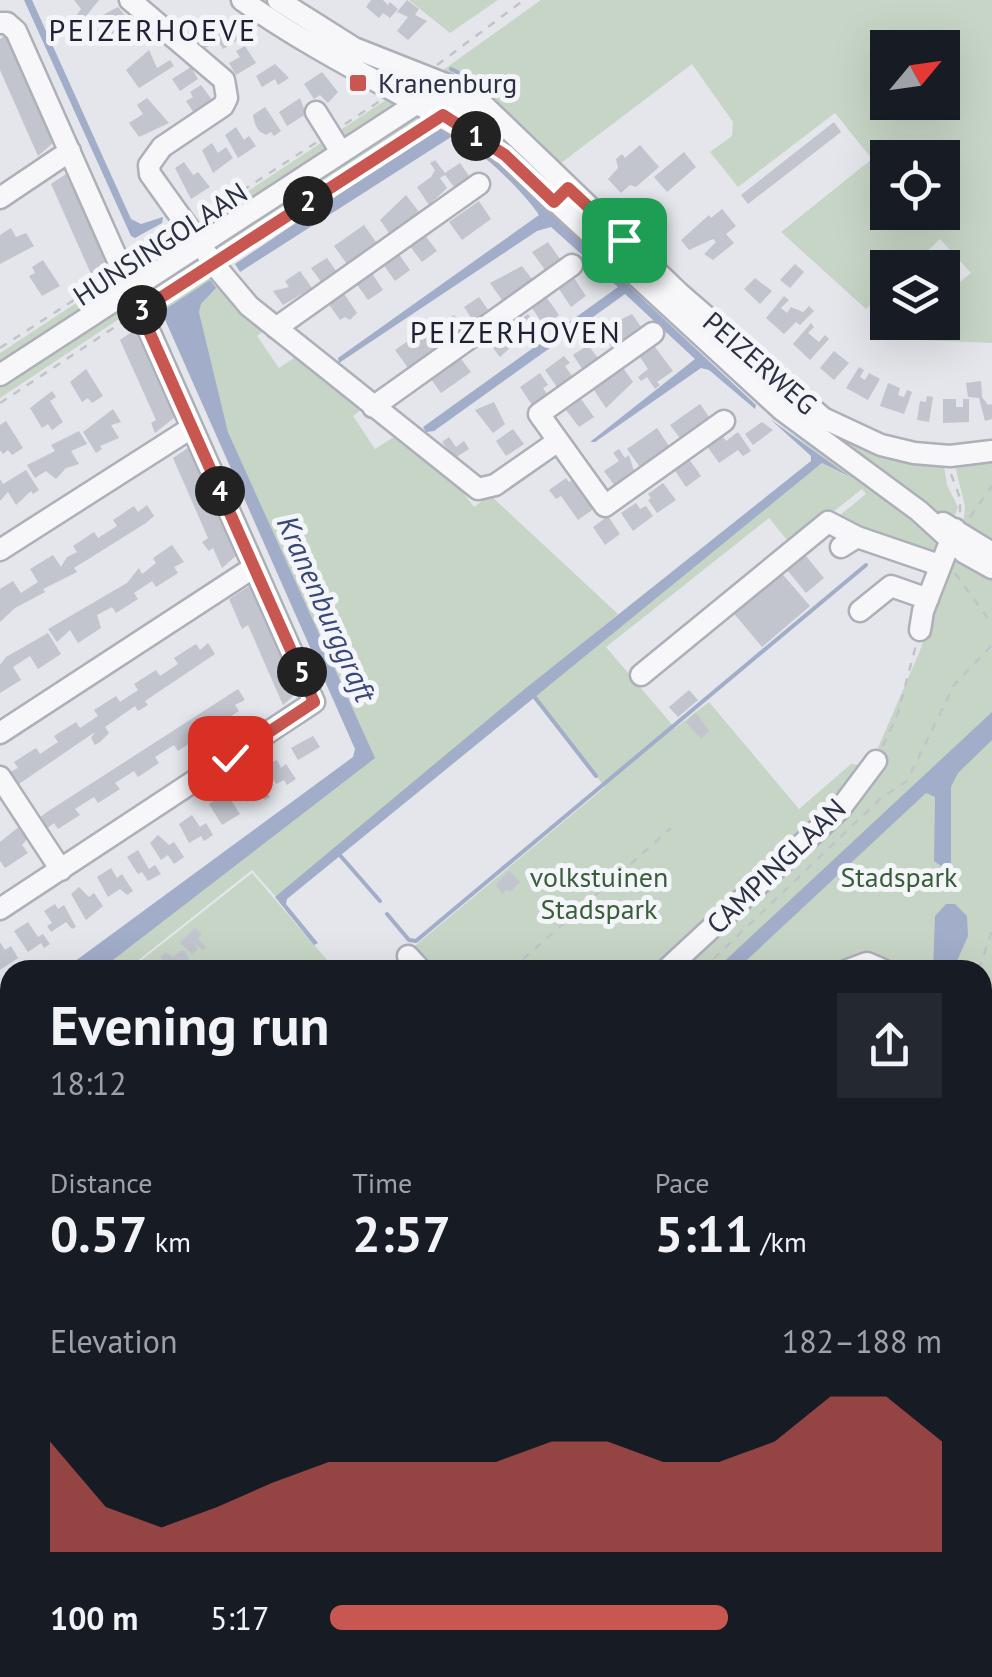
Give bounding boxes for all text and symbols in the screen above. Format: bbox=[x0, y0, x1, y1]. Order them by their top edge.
district label: PEIZERHOEVE bbox=[48, 10, 258, 49]
north arrow bbox=[870, 30, 960, 120]
map controls bbox=[870, 30, 960, 340]
place label: Kranenburg bbox=[378, 64, 517, 101]
marker: Kranenburg bbox=[347, 72, 369, 94]
pin: 1 bbox=[451, 111, 501, 161]
text: 1 bbox=[468, 117, 484, 154]
button: locate bbox=[870, 140, 960, 230]
street label: HUNSINGOLAAN bbox=[66, 174, 254, 314]
pin: 2 bbox=[283, 176, 333, 226]
text: 2 bbox=[300, 182, 316, 219]
pin bbox=[582, 198, 667, 283]
icon: arrive bbox=[597, 213, 652, 268]
button: layers bbox=[870, 250, 960, 340]
pin: 3 bbox=[117, 285, 167, 335]
text: 3 bbox=[134, 291, 150, 328]
street label: PEIZERWEG bbox=[695, 303, 825, 422]
district label: PEIZERHOVEN bbox=[410, 312, 622, 351]
pin: 4 bbox=[195, 466, 245, 516]
text: 4 bbox=[212, 472, 228, 509]
water label: Kranenburggraft bbox=[269, 509, 387, 709]
pin: 5 bbox=[277, 647, 327, 697]
text: 5 bbox=[294, 653, 310, 690]
pin bbox=[188, 716, 273, 801]
icon: check bbox=[203, 731, 258, 786]
street label: CAMPINGLAAN bbox=[698, 790, 853, 941]
park label: volkstuinen Stadspark bbox=[530, 858, 668, 927]
park label: Stadspark bbox=[840, 858, 958, 895]
text: Evening run bbox=[50, 989, 330, 1060]
button: share bbox=[837, 993, 942, 1098]
text: 18:12 bbox=[50, 1062, 127, 1104]
text: Distance bbox=[50, 1164, 153, 1201]
text: Time bbox=[352, 1164, 412, 1201]
text: Pace bbox=[655, 1164, 709, 1201]
text: 0.57 bbox=[50, 1201, 147, 1266]
text: 2:57 bbox=[352, 1201, 451, 1266]
text: 5:11 bbox=[655, 1201, 753, 1266]
text: km bbox=[147, 1223, 191, 1260]
text: /km bbox=[753, 1223, 807, 1260]
text: Elevation bbox=[50, 1320, 177, 1362]
text: 182–188 m bbox=[782, 1320, 942, 1362]
text: 100 m bbox=[50, 1597, 138, 1639]
text: 5:17 bbox=[210, 1597, 269, 1639]

